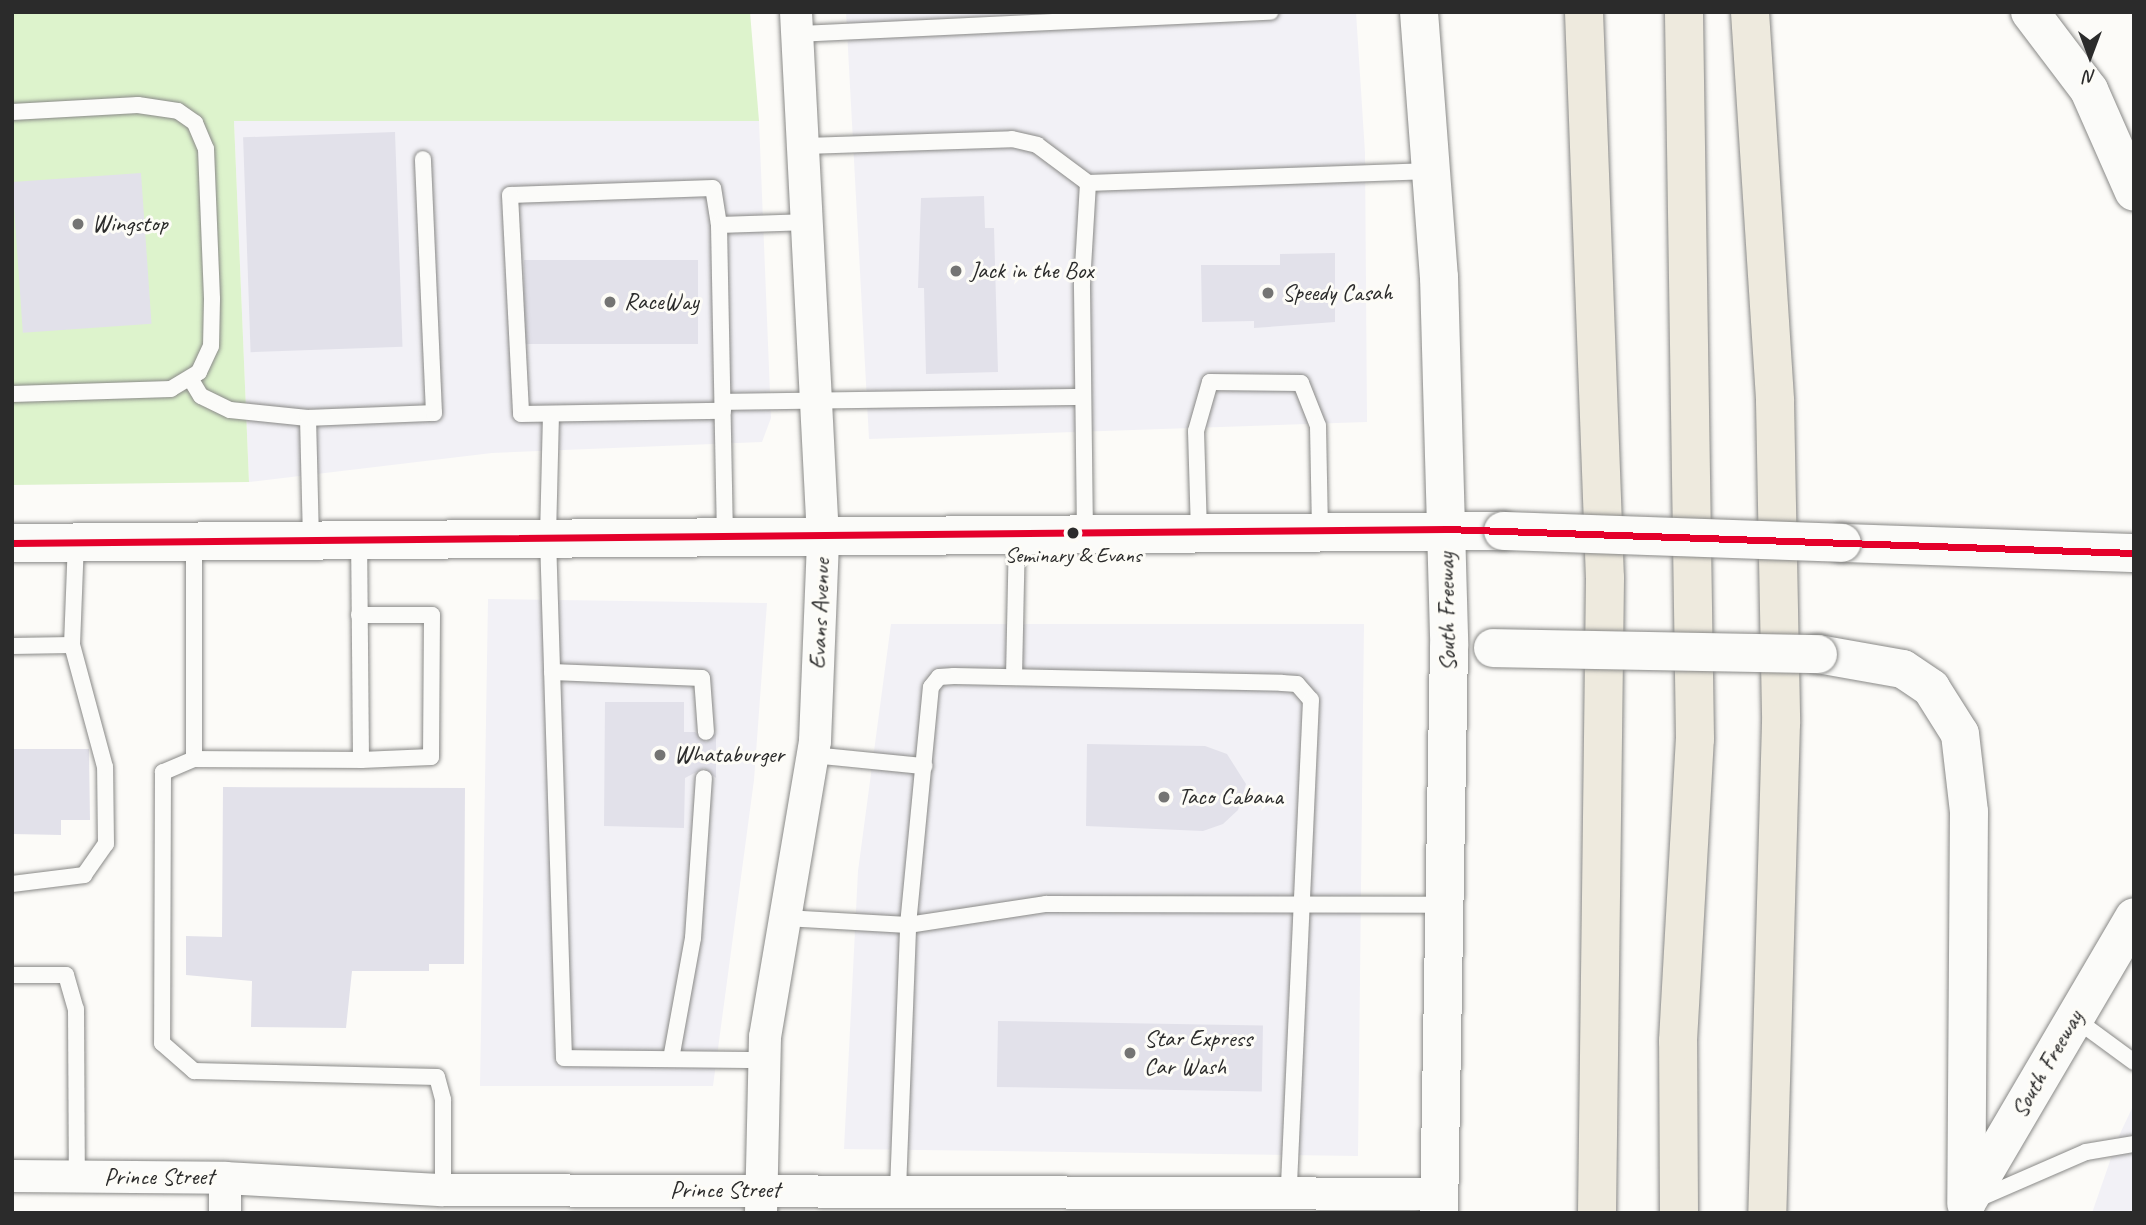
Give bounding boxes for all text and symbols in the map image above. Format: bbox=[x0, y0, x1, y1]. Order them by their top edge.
north arrow bbox=[2055, 21, 2125, 91]
text: N bbox=[2084, 65, 2096, 89]
place label: Wingstop bbox=[92, 210, 167, 238]
marker: Wingstop bbox=[70, 216, 86, 232]
place label: Jack in the Box bbox=[970, 257, 1093, 285]
marker: Jack in the Box bbox=[948, 263, 964, 279]
place label: Speedy Casah bbox=[1282, 279, 1392, 307]
marker: Speedy Casah bbox=[1260, 285, 1276, 301]
place label: RaceWay bbox=[624, 288, 699, 316]
marker: RaceWay bbox=[602, 294, 618, 310]
marker: Seminary & Evans bbox=[1066, 526, 1080, 540]
place label: Seminary & Evans bbox=[1005, 543, 1141, 569]
street label: South Freeway bbox=[1432, 552, 1462, 672]
street label: Evans Avenue bbox=[804, 558, 836, 670]
place label: Whataburger bbox=[674, 741, 784, 769]
marker: Whataburger bbox=[652, 747, 668, 763]
place label: Taco Cabana bbox=[1178, 783, 1283, 811]
marker: Taco Cabana bbox=[1156, 789, 1172, 805]
street label: South Freeway bbox=[2005, 1005, 2089, 1123]
place label: Star Express Car Wash bbox=[1144, 1025, 1252, 1081]
marker: Star Express Car Wash bbox=[1122, 1045, 1138, 1061]
street label: Prince Street bbox=[104, 1163, 214, 1191]
street label: Prince Street bbox=[670, 1176, 780, 1204]

